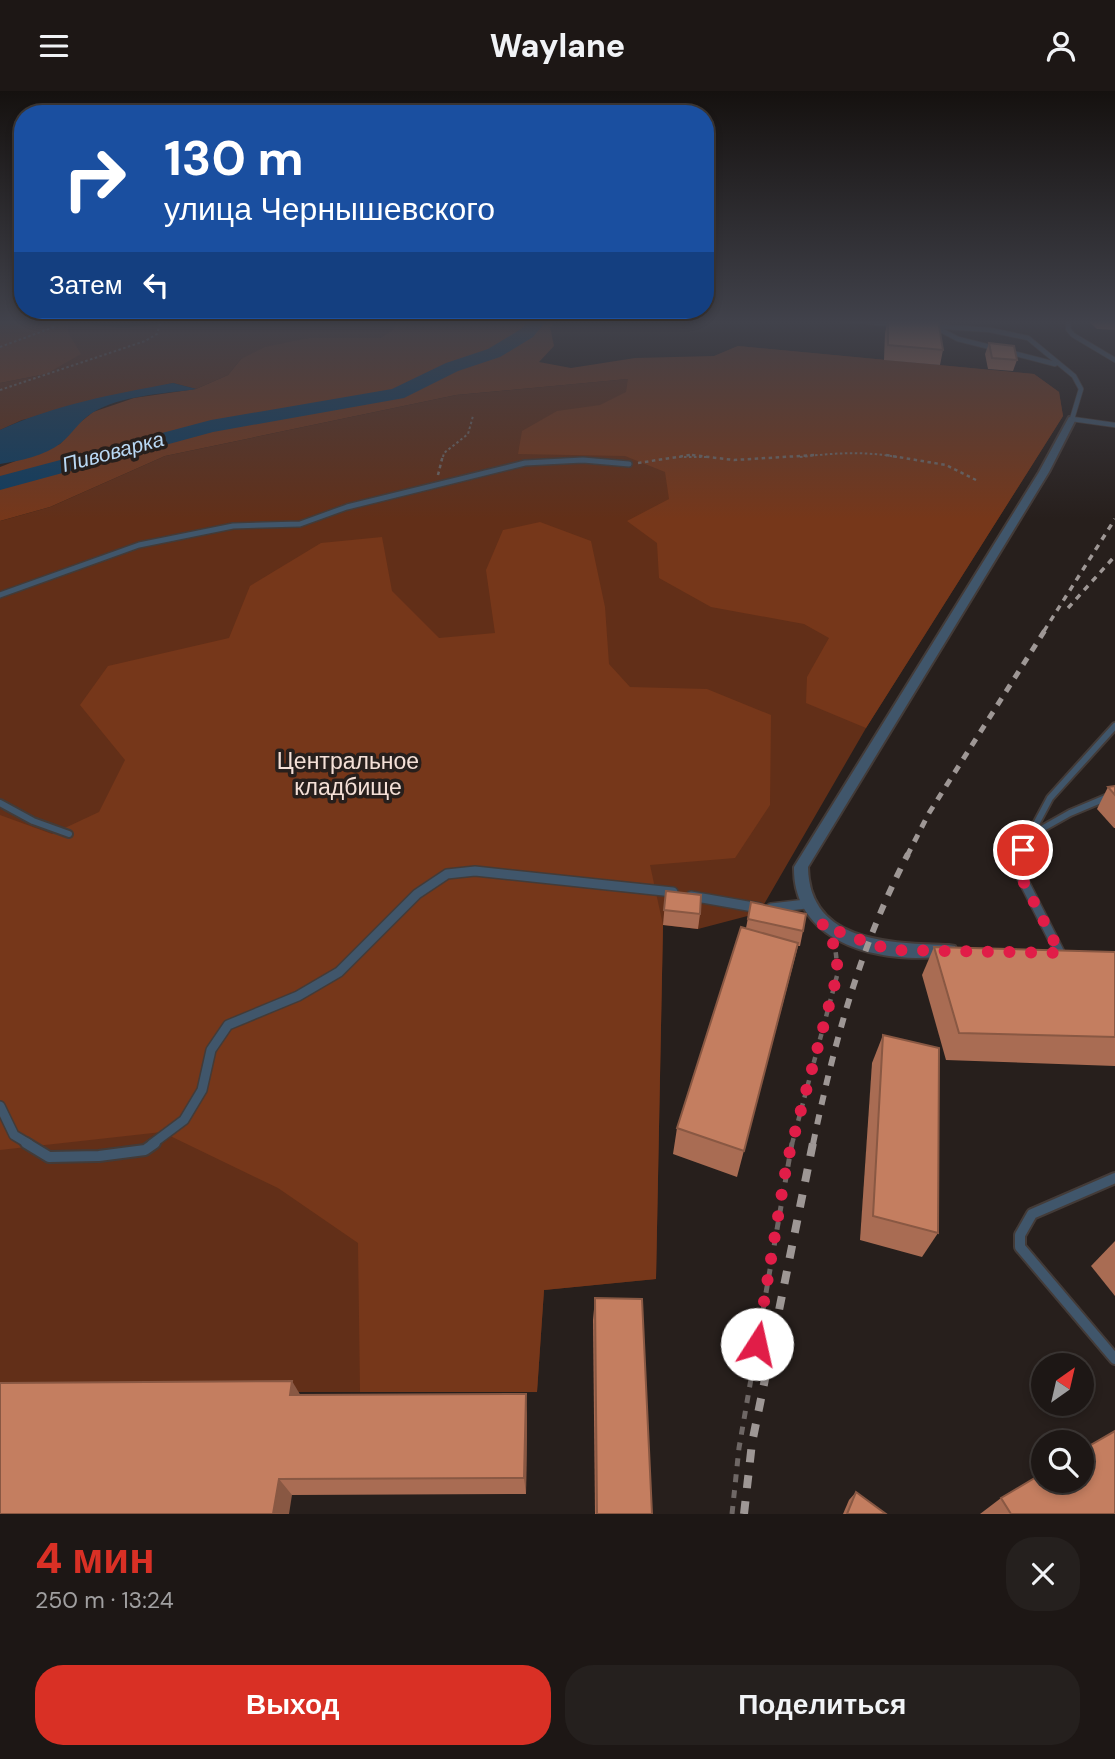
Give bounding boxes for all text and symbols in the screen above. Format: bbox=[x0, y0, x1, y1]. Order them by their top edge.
text: Waylane bbox=[490, 25, 625, 67]
icon: menu bbox=[35, 27, 73, 65]
icon: person bbox=[1042, 27, 1080, 65]
text: 130 m bbox=[164, 126, 304, 190]
icon: right bbox=[49, 133, 140, 224]
text: улица Чернышевского bbox=[164, 188, 495, 230]
icon: left bbox=[137, 266, 175, 304]
text: Затем bbox=[49, 268, 123, 302]
water label: Пивоварка bbox=[59, 425, 167, 479]
park label: Центральное кладбище bbox=[277, 746, 419, 802]
pin bbox=[993, 820, 1053, 880]
icon: arrive bbox=[1004, 831, 1042, 869]
position arrow bbox=[720, 1307, 794, 1381]
north arrow bbox=[1031, 1353, 1094, 1416]
map controls bbox=[1031, 1353, 1094, 1493]
button: search bbox=[1031, 1430, 1094, 1493]
text: 4 мин bbox=[35, 1531, 155, 1586]
button: close bbox=[1006, 1537, 1080, 1611]
text: 250 m · 13:24 bbox=[35, 1585, 174, 1615]
button: Выход bbox=[35, 1665, 551, 1745]
button: Поделиться bbox=[565, 1665, 1080, 1745]

